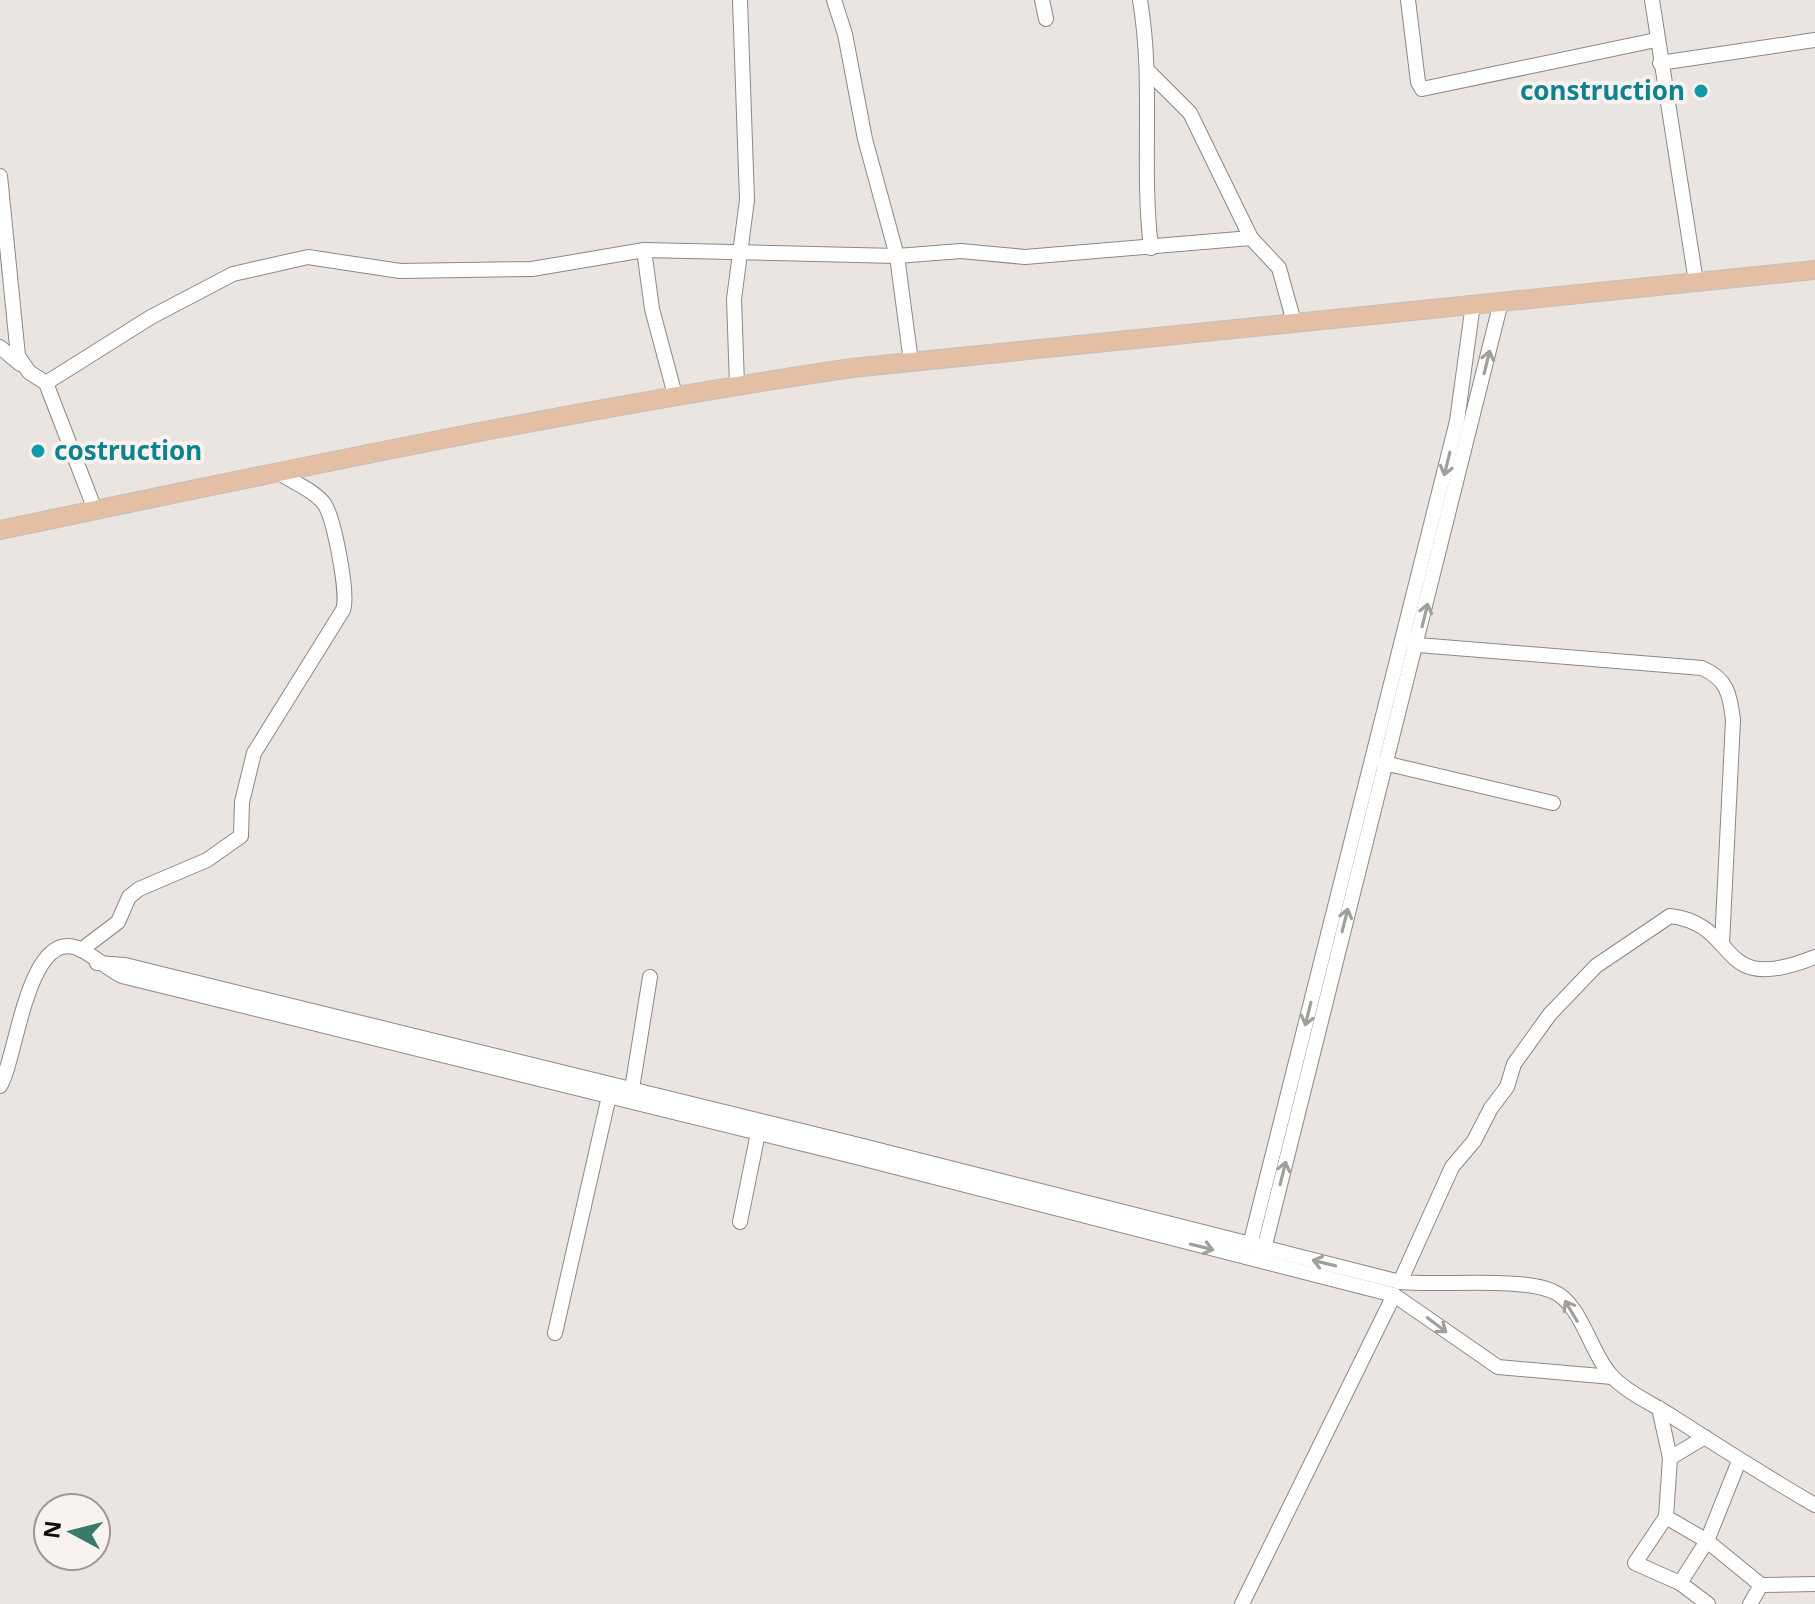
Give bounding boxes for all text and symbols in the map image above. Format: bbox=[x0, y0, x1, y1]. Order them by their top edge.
place label: construction bbox=[1520, 72, 1685, 108]
marker: construction bbox=[1692, 82, 1710, 100]
one-way arrow bbox=[1480, 350, 1495, 375]
place label: costruction bbox=[54, 432, 202, 468]
marker: costruction bbox=[29, 442, 47, 460]
one-way arrow bbox=[1438, 450, 1453, 476]
one-way arrow bbox=[1419, 602, 1434, 628]
one-way arrow bbox=[1339, 908, 1354, 934]
one-way arrow bbox=[1300, 1001, 1315, 1027]
one-way arrow bbox=[1276, 1160, 1291, 1186]
one-way arrow bbox=[1189, 1240, 1215, 1255]
one-way arrow bbox=[1311, 1255, 1337, 1270]
one-way arrow bbox=[1563, 1300, 1579, 1323]
one-way arrow bbox=[1426, 1316, 1448, 1333]
north arrow bbox=[32, 1492, 112, 1572]
text: N bbox=[35, 1519, 67, 1540]

